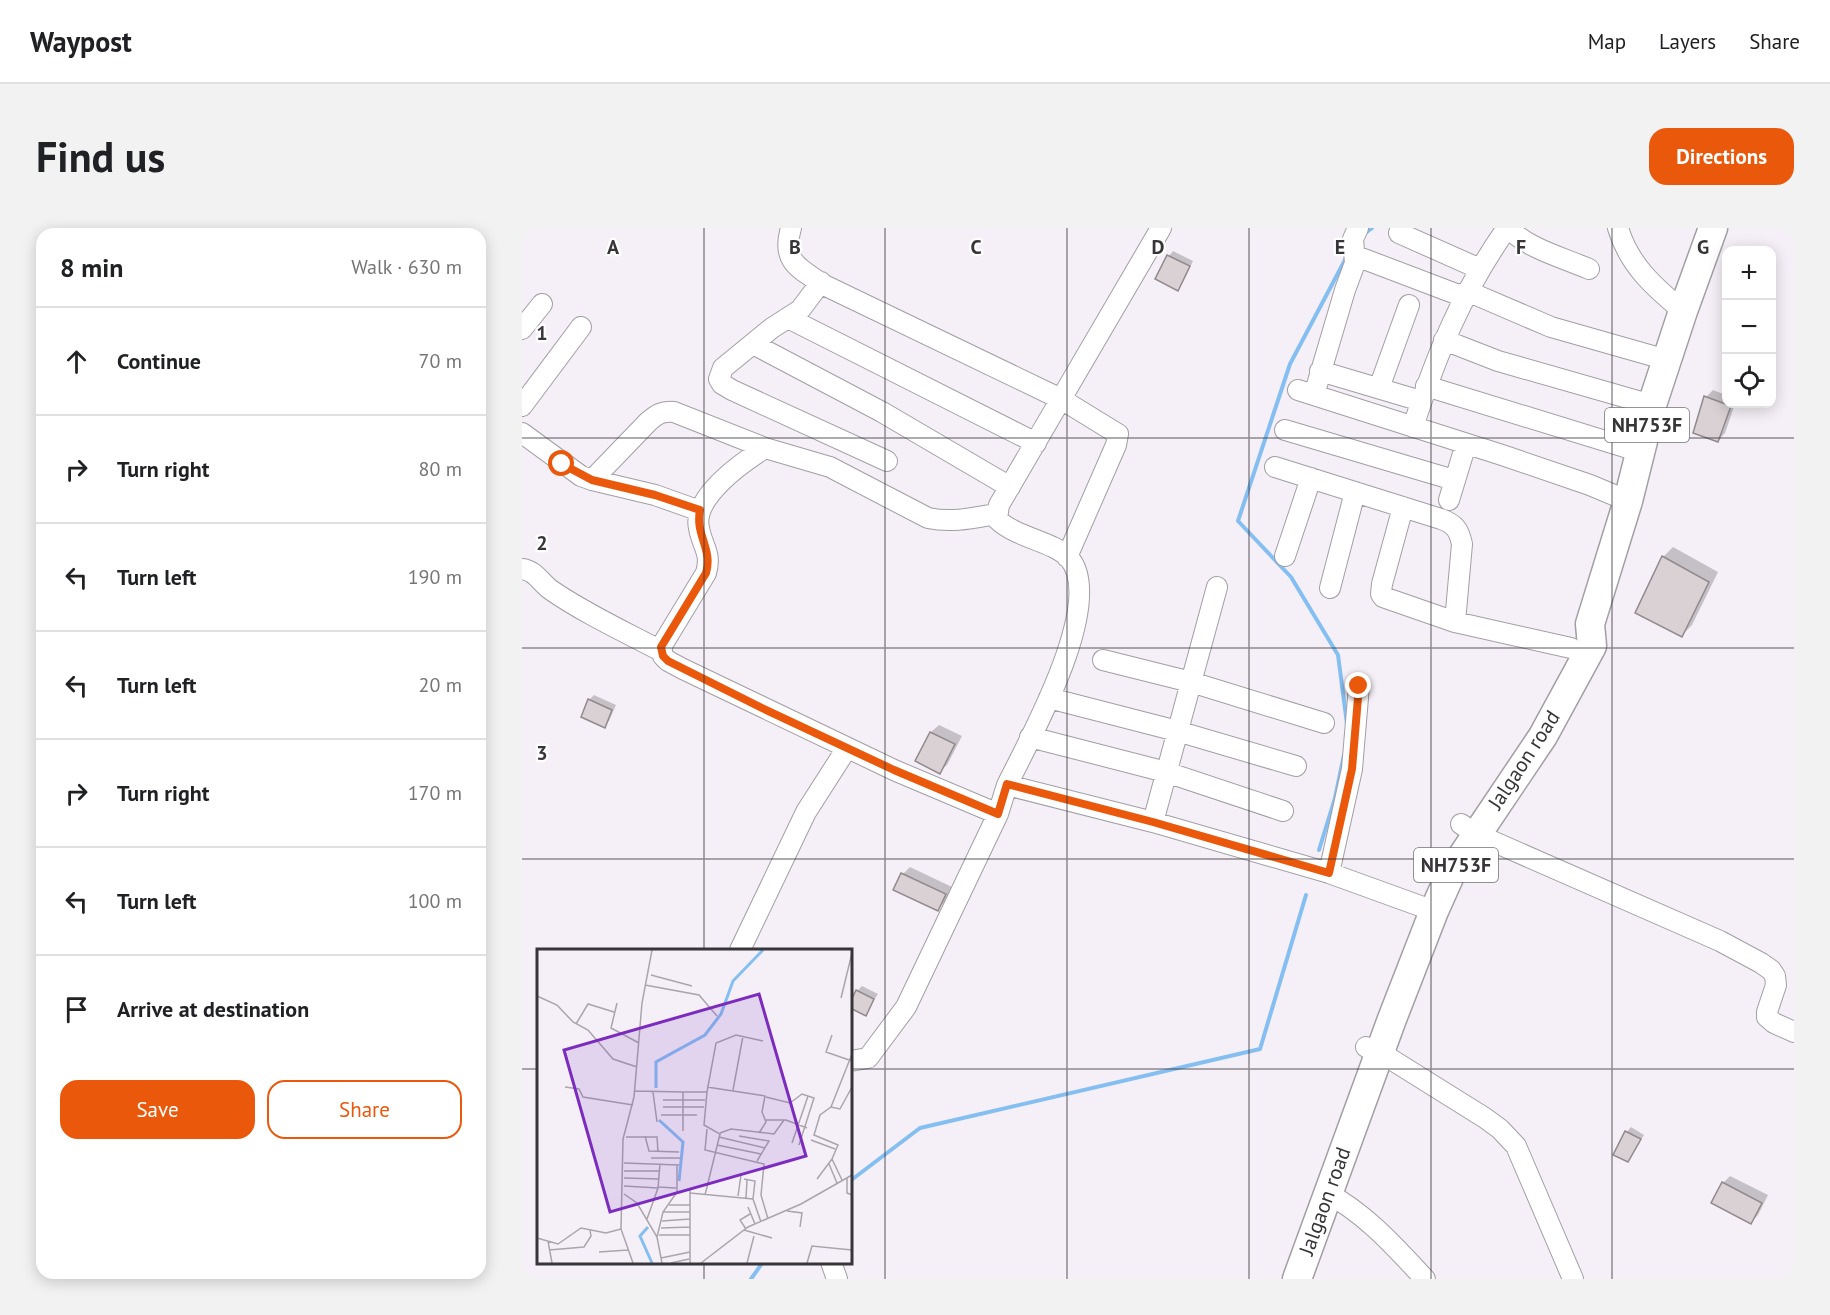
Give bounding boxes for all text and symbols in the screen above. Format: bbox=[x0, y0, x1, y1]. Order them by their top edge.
text: Waypost bbox=[30, 23, 132, 60]
text: Map bbox=[1588, 28, 1626, 55]
text: Layers bbox=[1659, 28, 1716, 55]
text: Share bbox=[1749, 28, 1800, 55]
button: Directions bbox=[1649, 128, 1794, 185]
text: Find us bbox=[36, 129, 165, 184]
text: A bbox=[607, 234, 620, 260]
text: B bbox=[789, 234, 801, 260]
text: C bbox=[970, 234, 982, 260]
text: D bbox=[1152, 234, 1165, 260]
text: E bbox=[1335, 234, 1345, 260]
text: F bbox=[1516, 234, 1526, 260]
text: G bbox=[1697, 234, 1709, 260]
map controls bbox=[1722, 246, 1776, 408]
button: + bbox=[1722, 246, 1776, 300]
text: 8 min bbox=[60, 251, 123, 284]
text: Walk · 630 m bbox=[351, 254, 462, 280]
button: − bbox=[1722, 300, 1776, 354]
text: 1 bbox=[536, 320, 548, 346]
icon: ahead bbox=[60, 345, 93, 378]
text: Continue bbox=[117, 347, 201, 375]
text: 70 m bbox=[419, 348, 462, 374]
button: locate bbox=[1722, 354, 1776, 408]
road number: NH753F bbox=[1605, 408, 1689, 442]
route start bbox=[548, 450, 574, 476]
icon: right bbox=[60, 453, 93, 486]
text: Turn right bbox=[117, 455, 209, 483]
text: 80 m bbox=[419, 456, 462, 482]
text: 2 bbox=[536, 530, 548, 556]
icon: left bbox=[60, 561, 93, 594]
text: Turn left bbox=[117, 563, 197, 591]
text: 190 m bbox=[408, 564, 462, 590]
icon: left bbox=[60, 669, 93, 702]
text: Turn left bbox=[117, 671, 197, 699]
text: 20 m bbox=[419, 672, 462, 698]
route end bbox=[1345, 672, 1371, 698]
street label: Jalgaon road bbox=[1481, 705, 1566, 815]
text: 3 bbox=[536, 740, 548, 766]
icon: right bbox=[60, 777, 93, 810]
text: Turn right bbox=[117, 779, 209, 807]
text: 170 m bbox=[408, 780, 462, 806]
road number: NH753F bbox=[1414, 848, 1498, 882]
icon: left bbox=[60, 885, 93, 918]
text: Turn left bbox=[117, 887, 197, 915]
text: 100 m bbox=[408, 888, 462, 914]
inset map bbox=[537, 949, 852, 1264]
icon: arrive bbox=[60, 993, 93, 1026]
text: Arrive at destination bbox=[117, 995, 309, 1023]
button: Save bbox=[60, 1080, 255, 1139]
button: Share bbox=[267, 1080, 462, 1139]
street label: Jalgaon road bbox=[1292, 1143, 1357, 1259]

